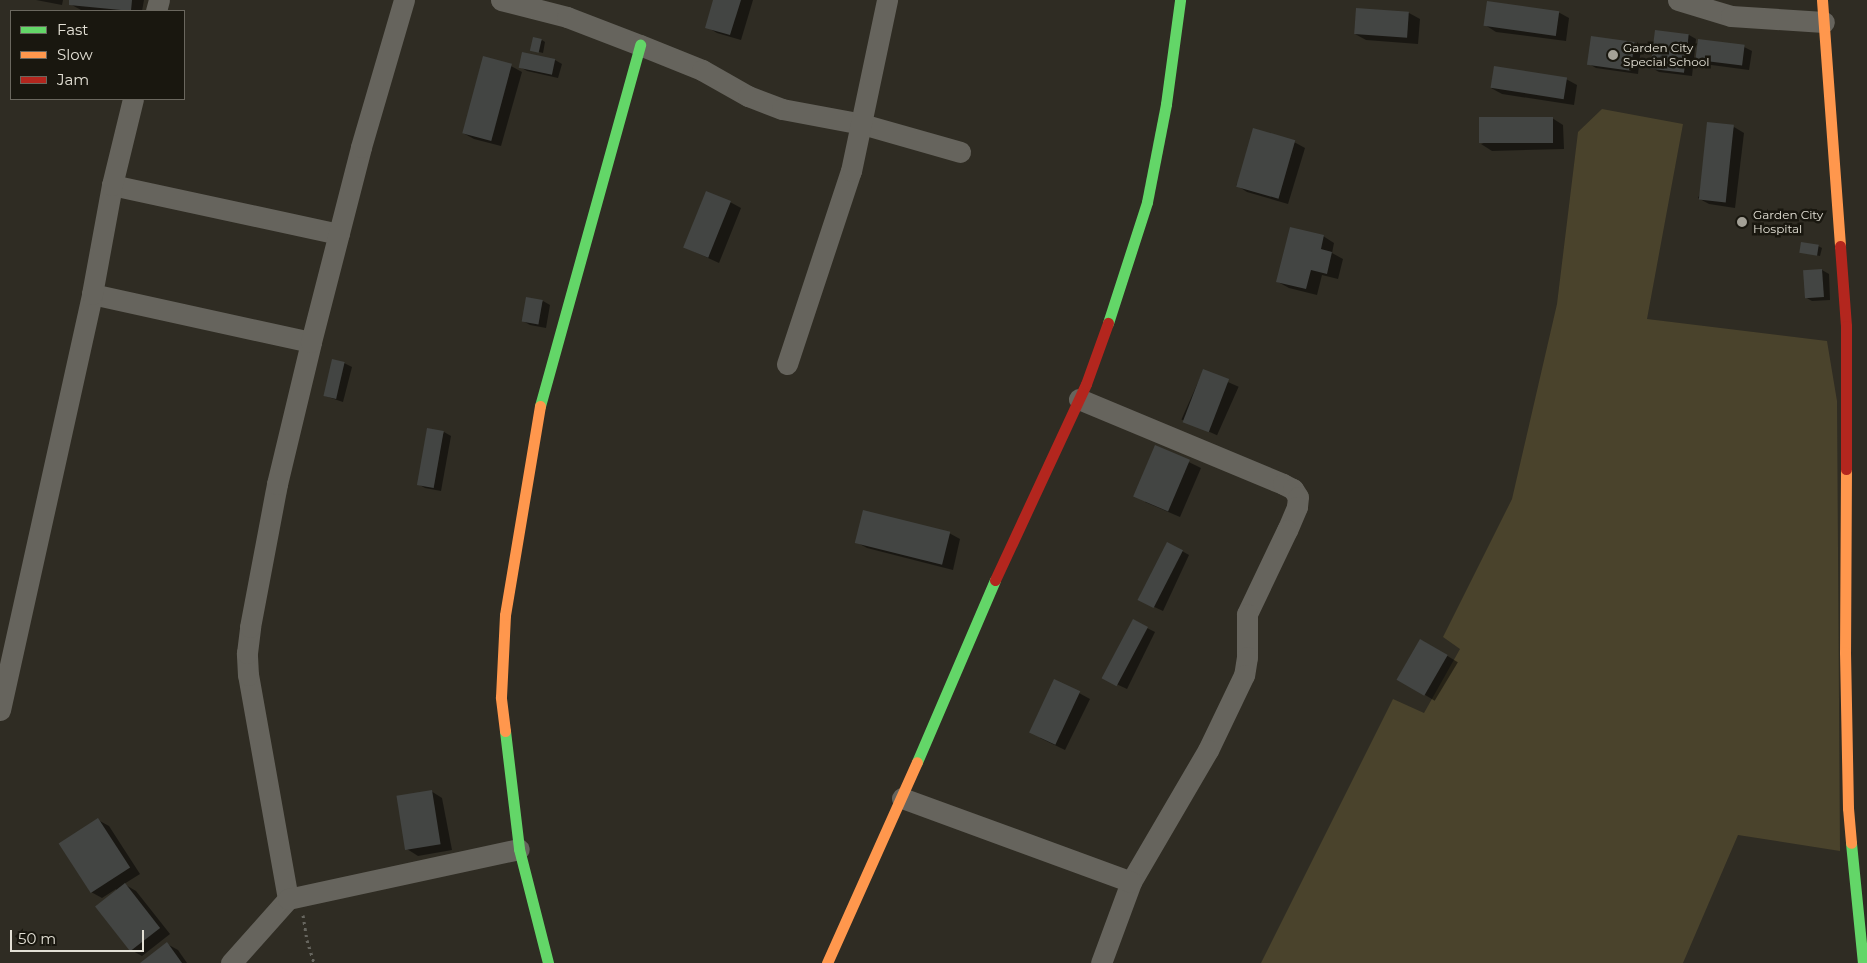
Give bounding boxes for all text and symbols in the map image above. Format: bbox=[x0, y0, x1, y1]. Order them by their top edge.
legend bbox=[10, 10, 185, 100]
text: Fast bbox=[57, 20, 88, 39]
place label: Garden City Special School bbox=[1623, 41, 1710, 69]
text: Slow bbox=[57, 45, 93, 64]
marker: Garden City Special School bbox=[1607, 49, 1619, 61]
text: Jam bbox=[57, 70, 89, 89]
place label: Garden City Hospital bbox=[1753, 208, 1823, 236]
marker: Garden City Hospital bbox=[1735, 215, 1749, 229]
scale bar bbox=[12, 920, 146, 952]
text: 50 m bbox=[18, 929, 56, 948]

